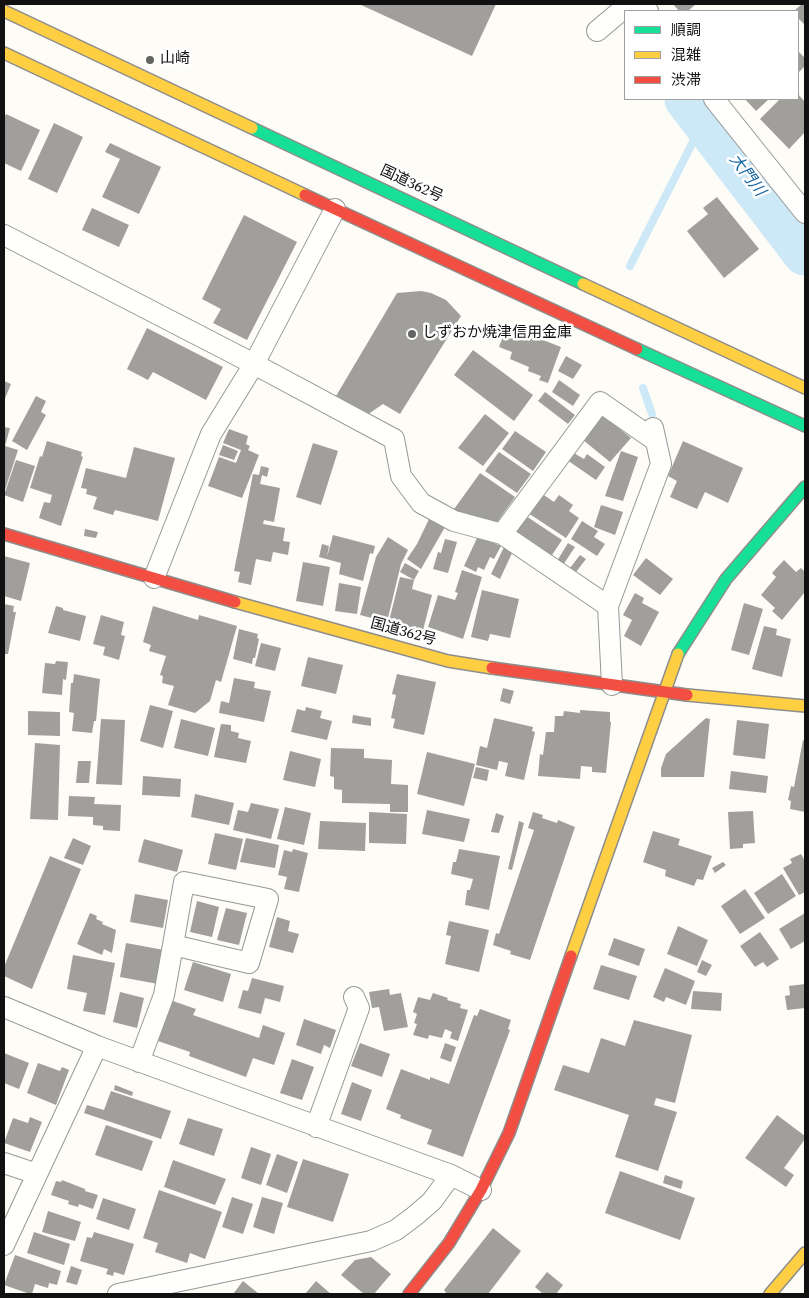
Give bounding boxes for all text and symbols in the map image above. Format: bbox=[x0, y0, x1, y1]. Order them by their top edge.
legend bbox=[624, 10, 799, 100]
text: 順調 bbox=[671, 19, 701, 42]
text: 混雑 bbox=[671, 44, 701, 67]
place label: 山崎 bbox=[160, 51, 190, 69]
marker: 山崎 bbox=[144, 54, 156, 66]
text: 渋滞 bbox=[671, 69, 701, 92]
water label: 大門川 bbox=[724, 151, 768, 201]
street label: 国道362号 bbox=[377, 163, 445, 207]
place label: しずおか焼津信用金庫 bbox=[422, 325, 572, 343]
marker: しずおか焼津信用金庫 bbox=[406, 328, 418, 340]
street label: 国道362号 bbox=[368, 616, 438, 650]

